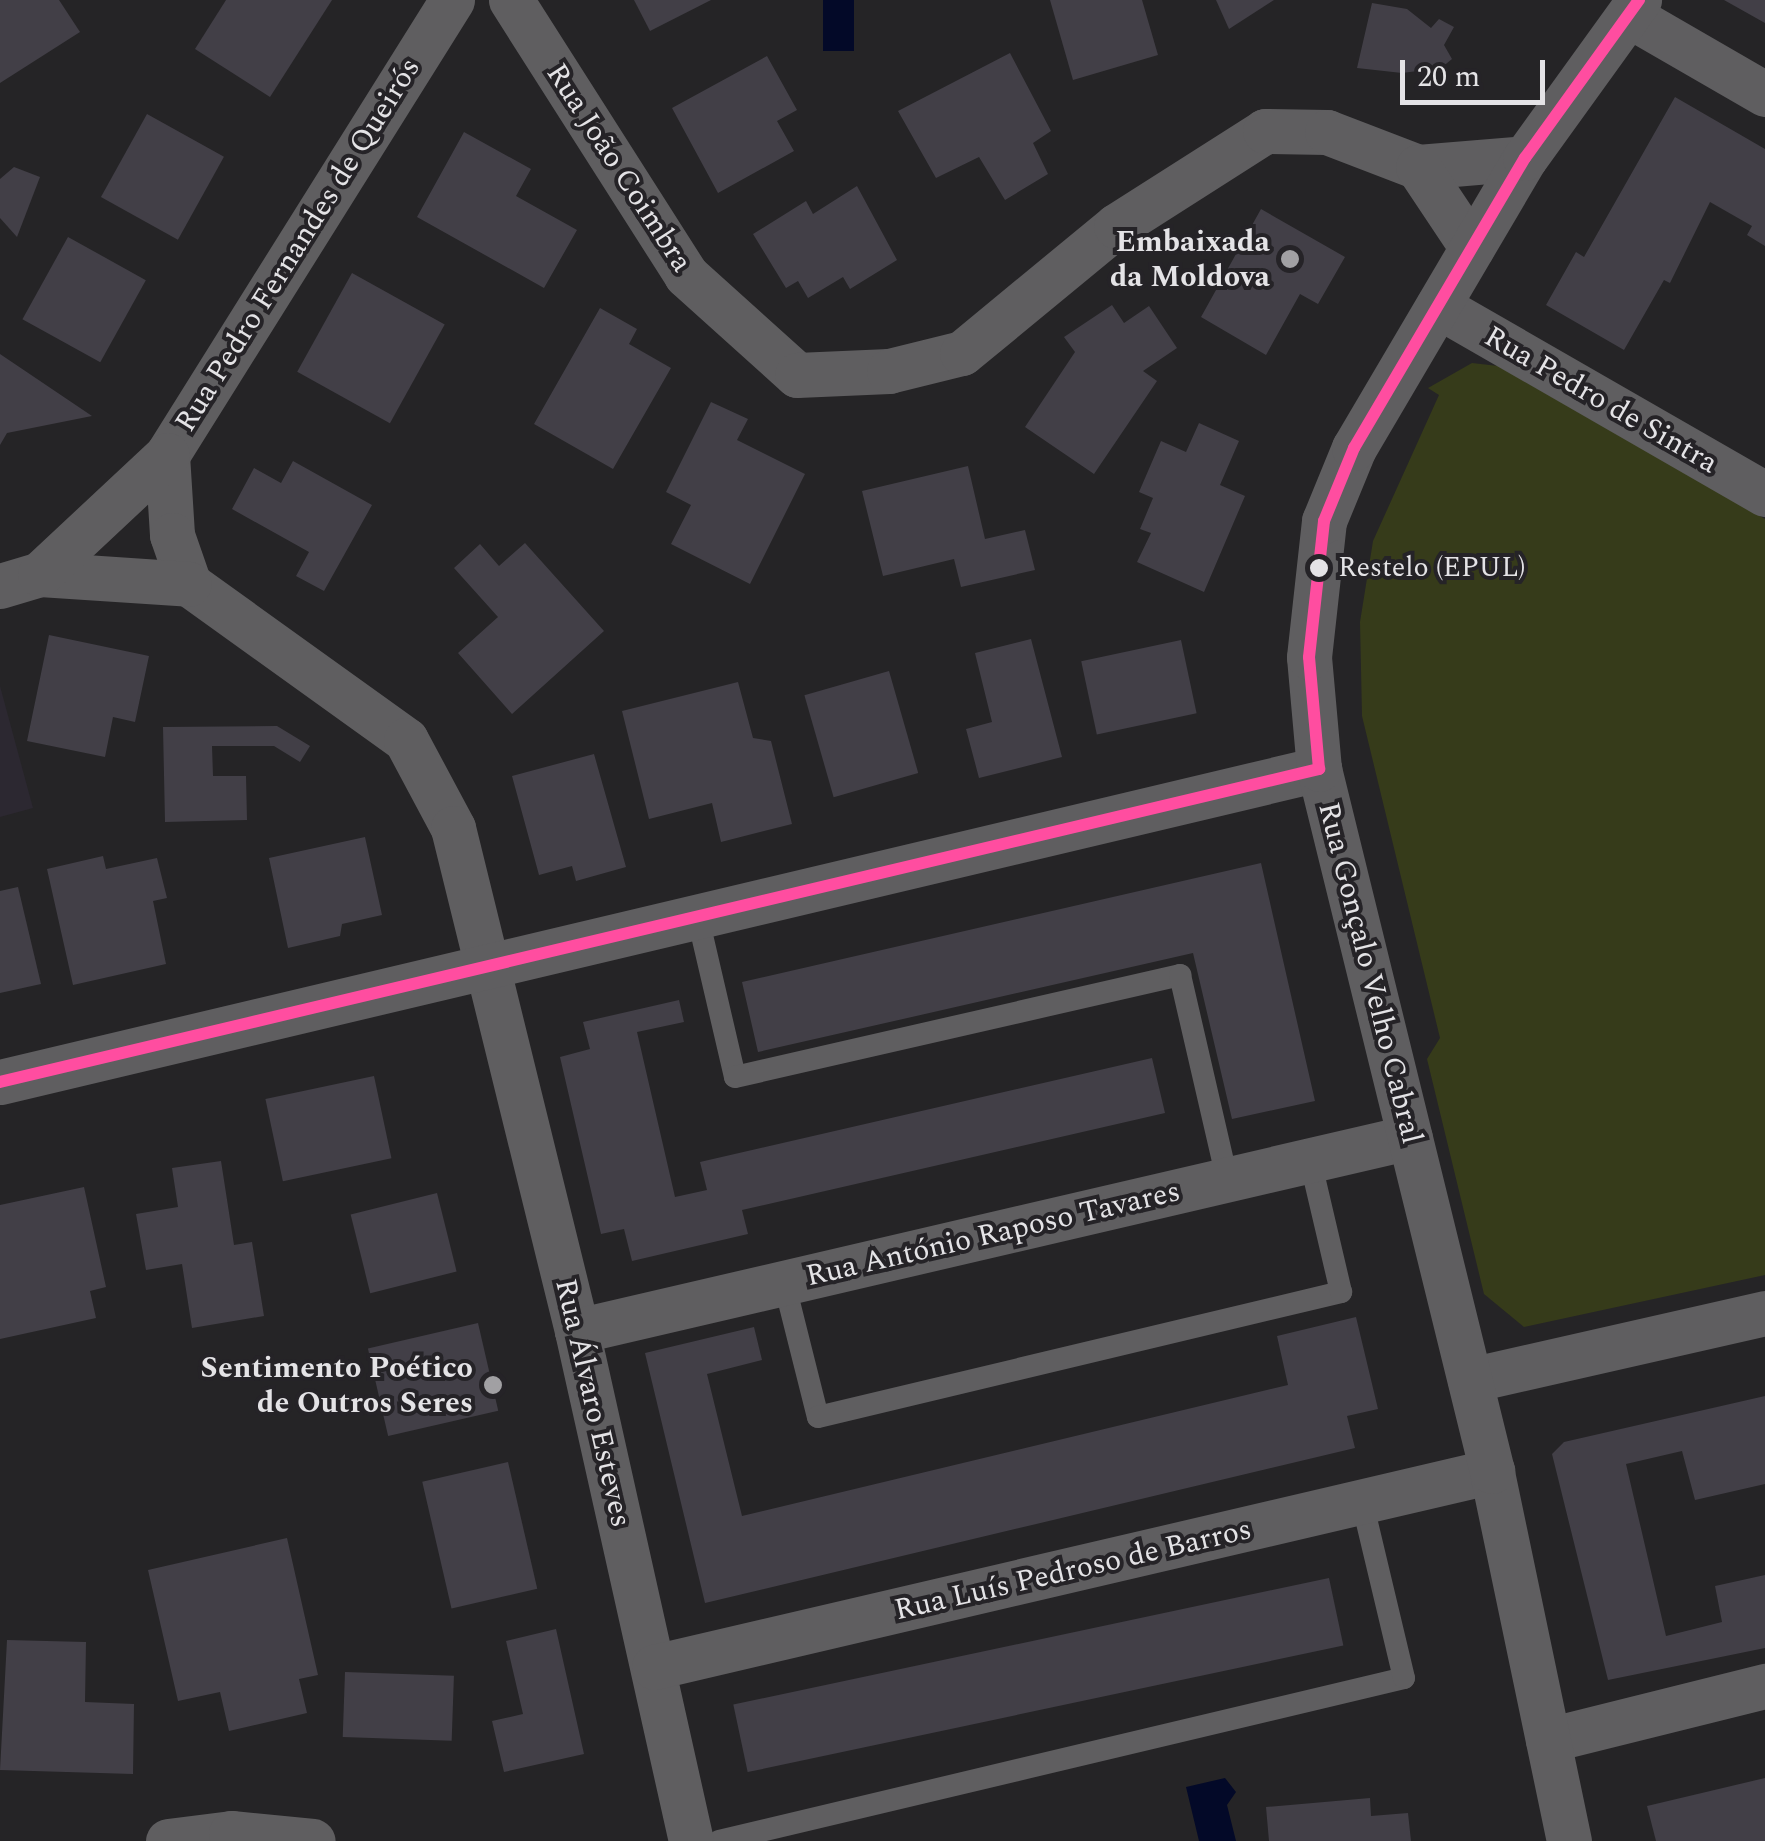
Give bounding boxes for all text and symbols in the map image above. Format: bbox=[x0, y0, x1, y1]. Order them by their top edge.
scale bar bbox=[1405, 40, 1550, 102]
street label: Rua Pedro Fernandes de Queirós bbox=[168, 51, 428, 439]
text: 20 m bbox=[1417, 54, 1480, 100]
street label: Rua João Coimbra bbox=[538, 57, 700, 279]
place label: Embaixada da Moldova bbox=[1110, 224, 1270, 294]
marker: Embaixada da Moldova bbox=[1279, 248, 1301, 270]
street label: Rua Pedro de Sintra bbox=[1478, 319, 1724, 481]
place label: Restelo (EPUL) bbox=[1338, 551, 1526, 585]
marker: Restelo (EPUL) bbox=[1309, 558, 1329, 578]
street label: Rua Gonçalo Velho Cabral bbox=[1310, 798, 1430, 1148]
street label: Rua António Raposo Tavares bbox=[802, 1173, 1184, 1295]
street label: Rua Álvaro Esteves bbox=[547, 1275, 639, 1531]
place label: Sentimento Poético de Outros Seres bbox=[201, 1350, 473, 1420]
marker: Sentimento Poético de Outros Seres bbox=[482, 1374, 504, 1396]
street label: Rua Luís Pedroso de Barros bbox=[891, 1511, 1255, 1629]

